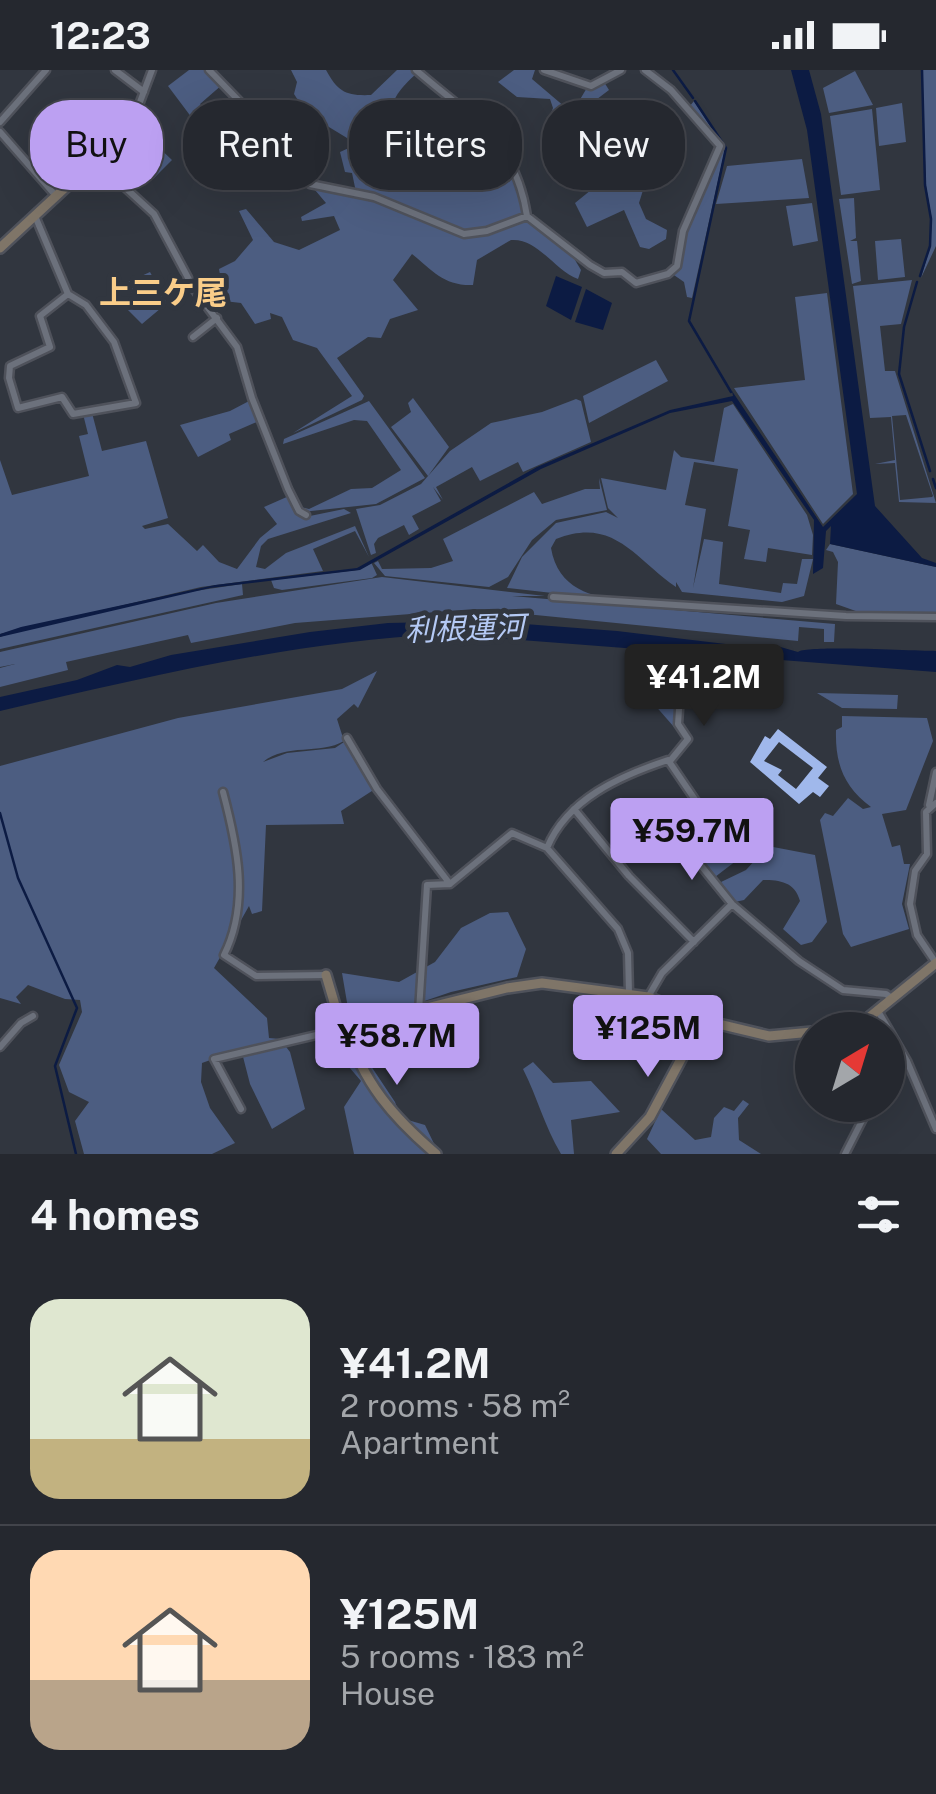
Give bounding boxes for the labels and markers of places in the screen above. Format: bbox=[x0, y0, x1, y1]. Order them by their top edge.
pin: ¥41.2M bbox=[623, 644, 785, 729]
pin: ¥59.7M bbox=[611, 798, 773, 883]
pin: ¥125M bbox=[578, 995, 718, 1080]
pin: ¥58.7M bbox=[316, 1003, 478, 1088]

